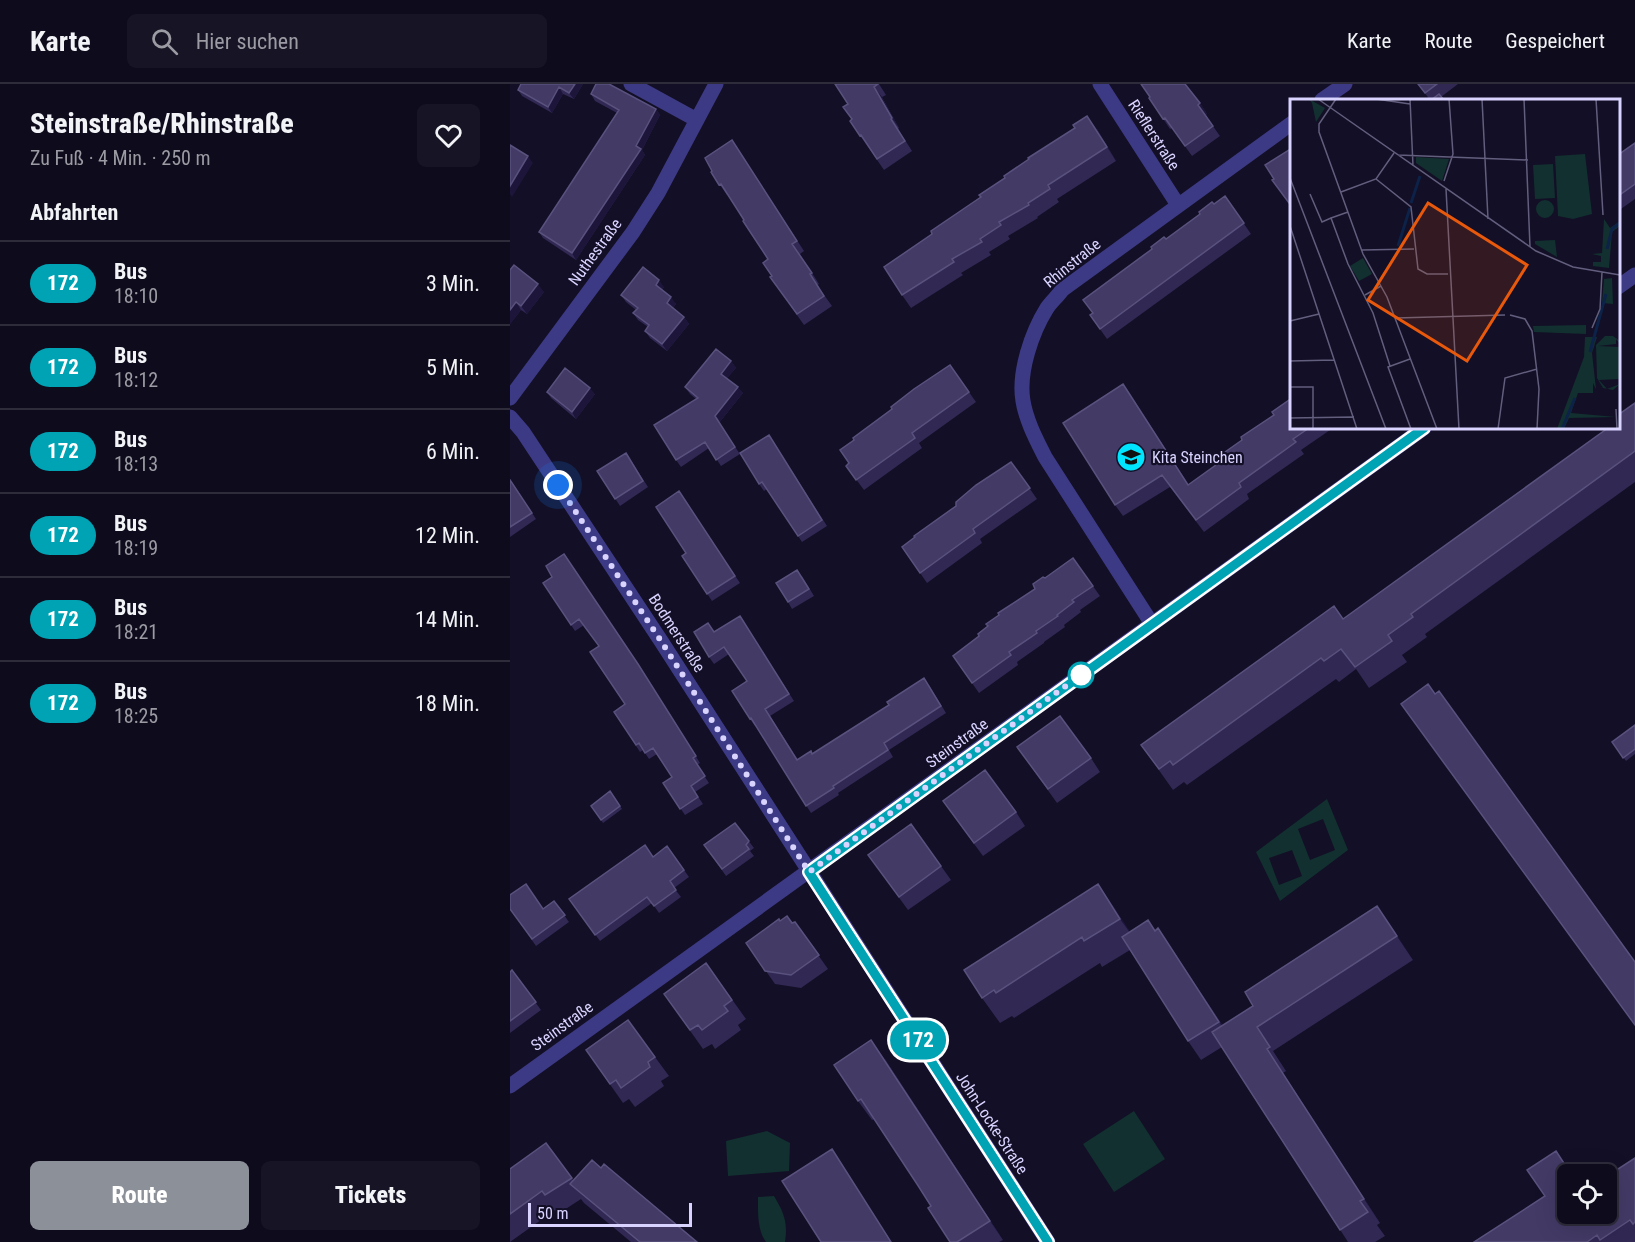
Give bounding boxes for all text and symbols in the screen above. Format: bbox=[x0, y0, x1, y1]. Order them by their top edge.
search box bbox=[127, 14, 547, 68]
text: Karte bbox=[30, 25, 91, 58]
icon: search bbox=[148, 25, 181, 58]
text: Hier suchen bbox=[196, 29, 299, 54]
text: Karte bbox=[1347, 29, 1391, 53]
text: Route bbox=[1424, 29, 1472, 53]
text: Gespeichert bbox=[1505, 29, 1605, 53]
street label: Rieflerstraße bbox=[1124, 96, 1184, 174]
inset map bbox=[1290, 99, 1620, 429]
button: heart bbox=[417, 104, 480, 167]
text: Steinstraße/Rhinstraße bbox=[30, 107, 294, 140]
text: Zu Fuß · 4 Min. · 250 m bbox=[30, 146, 211, 170]
text: Abfahrten bbox=[30, 200, 118, 225]
street label: Nuthestraße bbox=[564, 215, 626, 289]
street label: Rhinstraße bbox=[1040, 234, 1104, 292]
text: Bus bbox=[114, 259, 147, 284]
text: 172 bbox=[47, 271, 79, 295]
text: 3 Min. bbox=[426, 271, 480, 296]
text: 18:10 bbox=[114, 284, 158, 308]
text: Bus bbox=[114, 343, 147, 368]
text: 172 bbox=[47, 355, 79, 379]
text: 5 Min. bbox=[426, 355, 480, 380]
text: 18:12 bbox=[114, 368, 158, 392]
text: Bus bbox=[114, 427, 147, 452]
text: 172 bbox=[47, 439, 79, 463]
text: 6 Min. bbox=[426, 439, 480, 464]
school or university icon: Kita Steinchen bbox=[1115, 441, 1147, 473]
place label: Kita Steinchen bbox=[1152, 448, 1243, 467]
text: 18:13 bbox=[114, 452, 158, 476]
your location bbox=[543, 470, 573, 500]
text: Bus bbox=[114, 511, 147, 536]
text: 172 bbox=[47, 523, 79, 547]
text: 12 Min. bbox=[415, 523, 480, 548]
text: 18:19 bbox=[114, 536, 158, 560]
street label: Bodmerstraße bbox=[645, 590, 709, 676]
text: Bus bbox=[114, 595, 147, 620]
text: 172 bbox=[47, 607, 79, 631]
text: 14 Min. bbox=[415, 607, 480, 632]
text: 18:21 bbox=[114, 620, 158, 644]
unlabelled marker bbox=[1068, 662, 1094, 688]
text: Bus bbox=[114, 679, 147, 704]
text: 172 bbox=[47, 691, 79, 715]
text: 18 Min. bbox=[415, 691, 480, 716]
text: 18:25 bbox=[114, 704, 158, 728]
street label: Steinstraße bbox=[922, 714, 992, 772]
street label: Steinstraße bbox=[527, 997, 597, 1055]
line badge: 172 bbox=[884, 1020, 952, 1060]
text: 172 bbox=[902, 1028, 934, 1052]
street label: John-Locke-Straße bbox=[952, 1068, 1032, 1178]
button: Route bbox=[30, 1161, 249, 1230]
button: Tickets bbox=[261, 1161, 480, 1230]
map controls bbox=[1557, 1164, 1617, 1224]
button: locate bbox=[1557, 1164, 1617, 1224]
scale bar bbox=[528, 1200, 692, 1228]
text: 50 m bbox=[537, 1204, 569, 1223]

